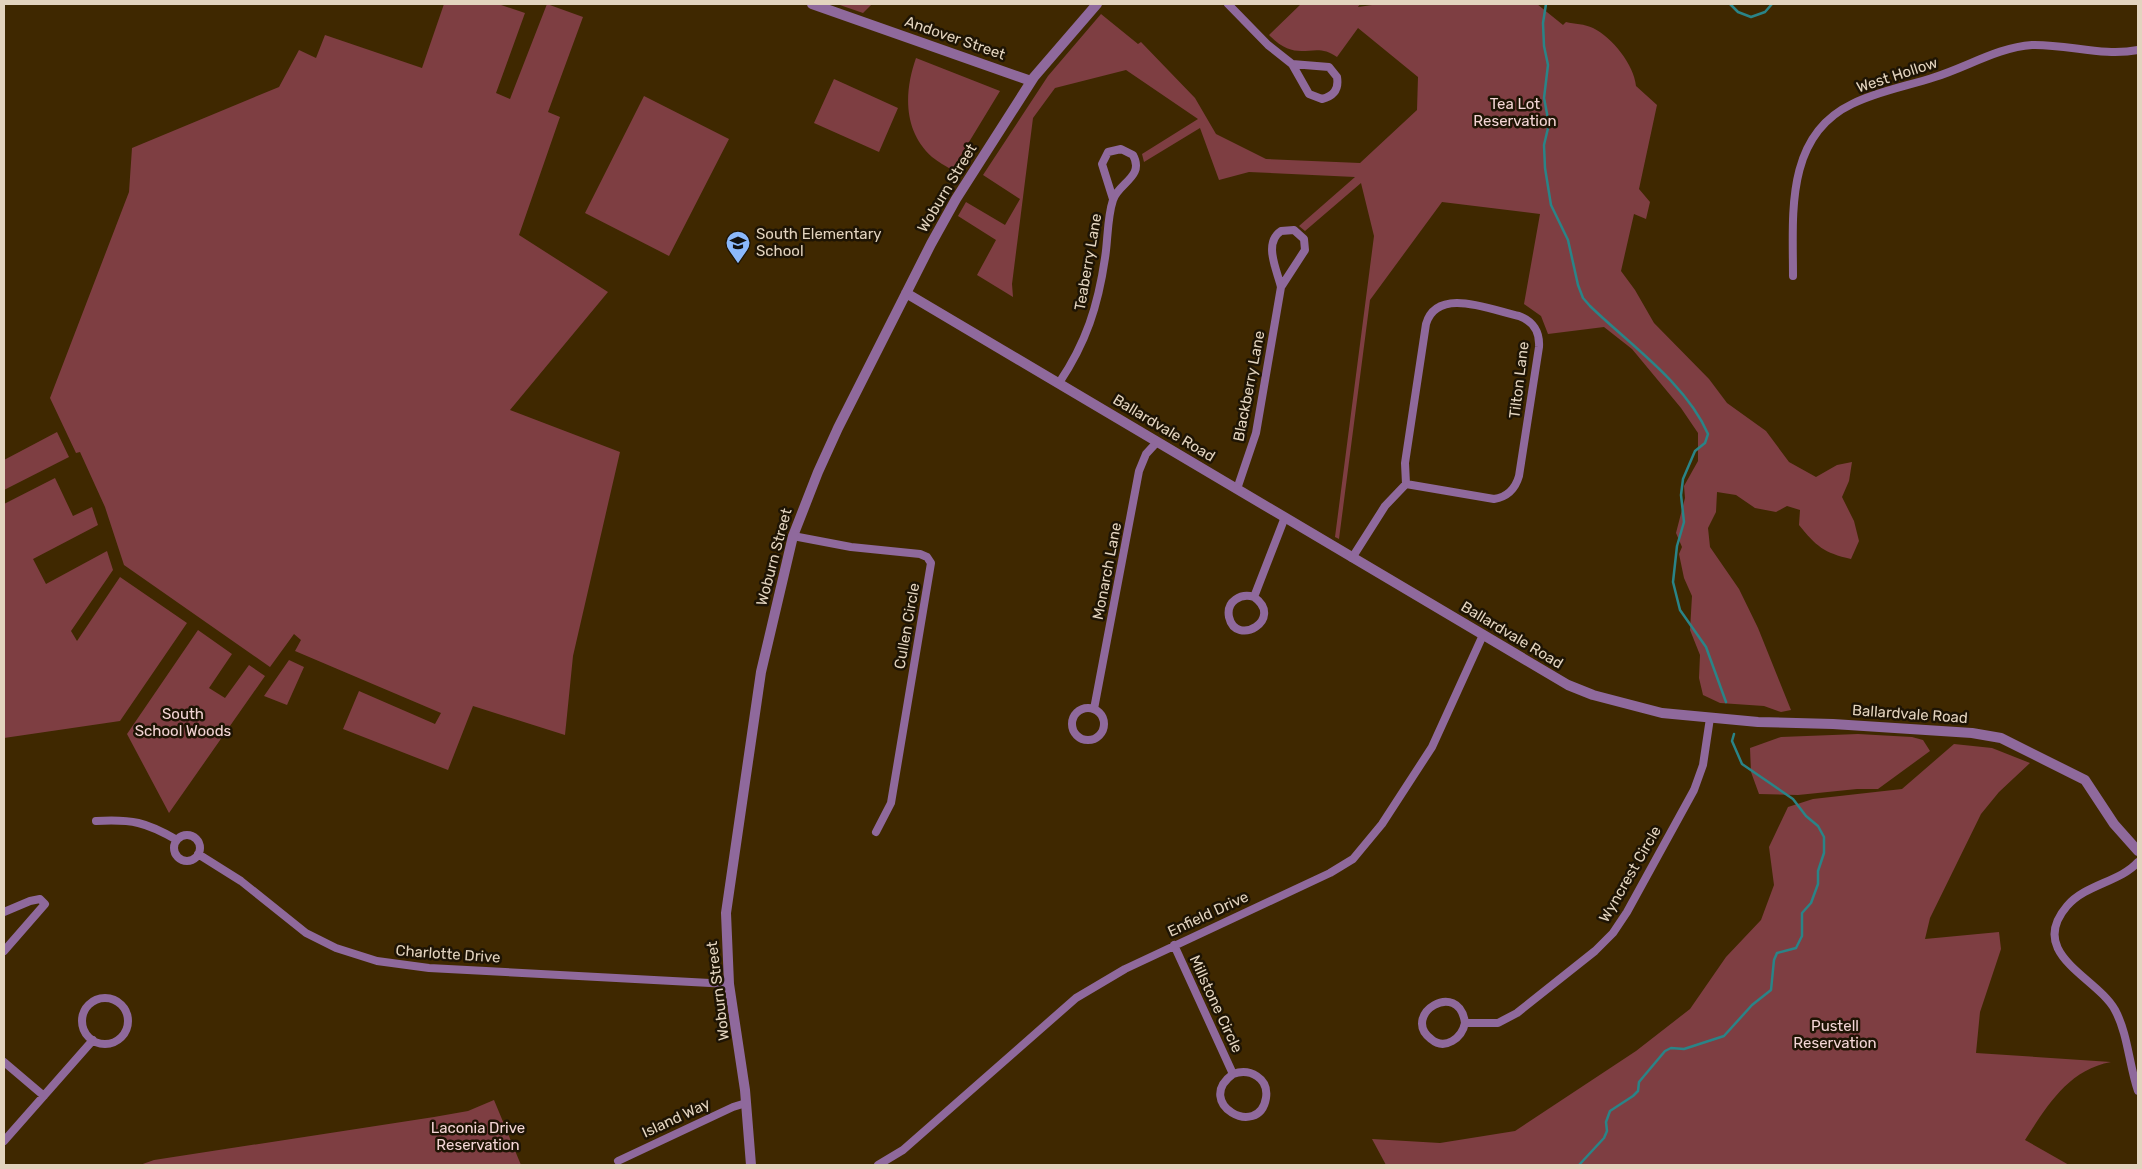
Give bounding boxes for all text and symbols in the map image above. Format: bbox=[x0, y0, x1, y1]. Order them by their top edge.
street label: Andover Street bbox=[902, 12, 1008, 64]
street label: West Hollow bbox=[1854, 53, 1940, 97]
park label: Tea Lot Reservation bbox=[1473, 95, 1557, 130]
street label: Woburn Street bbox=[914, 140, 981, 236]
street label: Teaberry Lane bbox=[1071, 212, 1105, 312]
place label: South Elementary School bbox=[756, 225, 882, 260]
school or university icon: South Elementary School bbox=[725, 230, 751, 264]
street label: Blackberry Lane bbox=[1229, 329, 1269, 443]
street label: Tilton Lane bbox=[1505, 341, 1533, 419]
street label: Ballardvale Road bbox=[1110, 390, 1218, 466]
street label: Woburn Street bbox=[752, 506, 796, 608]
street label: Monarch Lane bbox=[1089, 521, 1125, 621]
street label: Cullen Circle bbox=[891, 582, 923, 670]
street label: Ballardvale Road bbox=[1458, 597, 1566, 673]
street label: Ballardvale Road bbox=[1852, 701, 1968, 727]
park label: South School Woods bbox=[135, 705, 232, 740]
street label: Wyncrest Circle bbox=[1595, 823, 1665, 925]
street label: Enfield Drive bbox=[1165, 887, 1251, 941]
street label: Woburn Street bbox=[703, 940, 733, 1042]
street label: Charlotte Drive bbox=[395, 941, 501, 967]
street label: Millstone Circle bbox=[1186, 952, 1246, 1056]
park label: Pustell Reservation bbox=[1793, 1017, 1877, 1052]
street label: Island Way bbox=[639, 1094, 713, 1142]
park label: Laconia Drive Reservation bbox=[431, 1119, 525, 1154]

